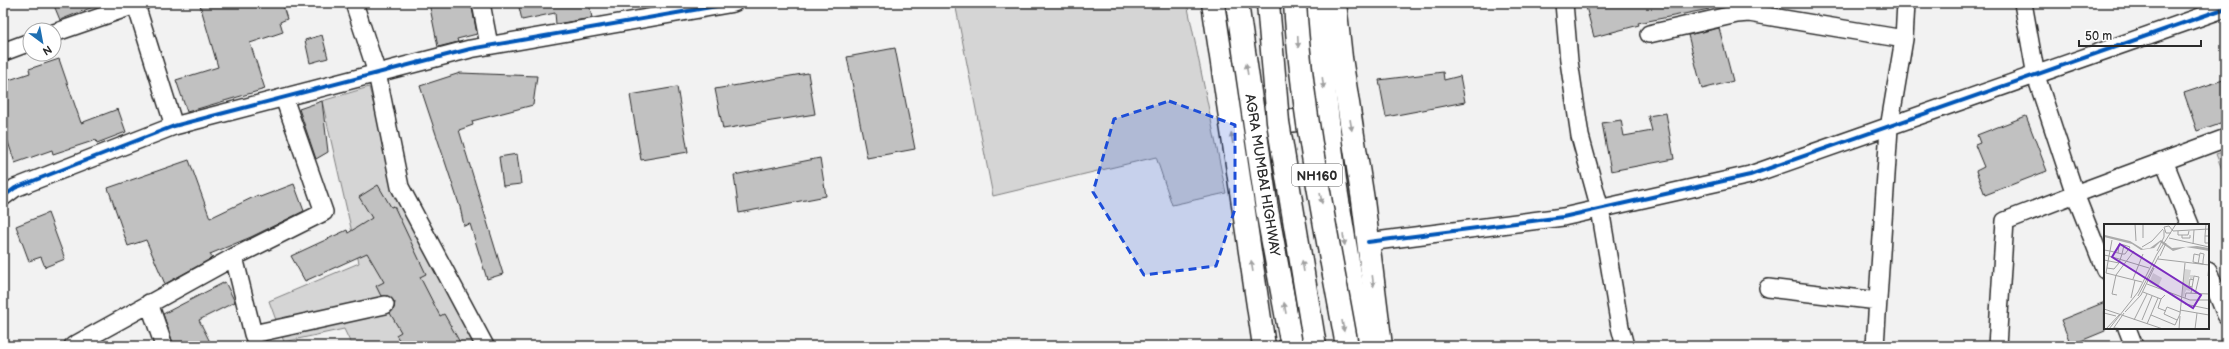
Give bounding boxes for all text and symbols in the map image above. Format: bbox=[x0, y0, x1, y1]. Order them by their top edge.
north arrow bbox=[22, 22, 62, 62]
scale bar bbox=[2079, 22, 2201, 48]
text: 50 m bbox=[2085, 29, 2112, 44]
one-way arrow bbox=[1294, 36, 1301, 48]
text: N bbox=[40, 42, 54, 58]
one-way arrow bbox=[1244, 63, 1250, 75]
one-way arrow bbox=[1320, 77, 1326, 90]
street label: AGRA MUMBAI HIGHWAY bbox=[1241, 93, 1284, 258]
one-way arrow bbox=[1348, 119, 1354, 131]
one-way arrow bbox=[1229, 131, 1235, 144]
road number: NH160 bbox=[1292, 164, 1342, 186]
one-way arrow bbox=[1318, 192, 1324, 204]
inset map bbox=[2104, 224, 2209, 329]
one-way arrow bbox=[1341, 234, 1347, 246]
one-way arrow bbox=[1249, 260, 1255, 272]
one-way arrow bbox=[1300, 260, 1306, 272]
one-way arrow bbox=[1370, 275, 1376, 287]
one-way arrow bbox=[1282, 302, 1288, 314]
one-way arrow bbox=[1341, 320, 1347, 332]

